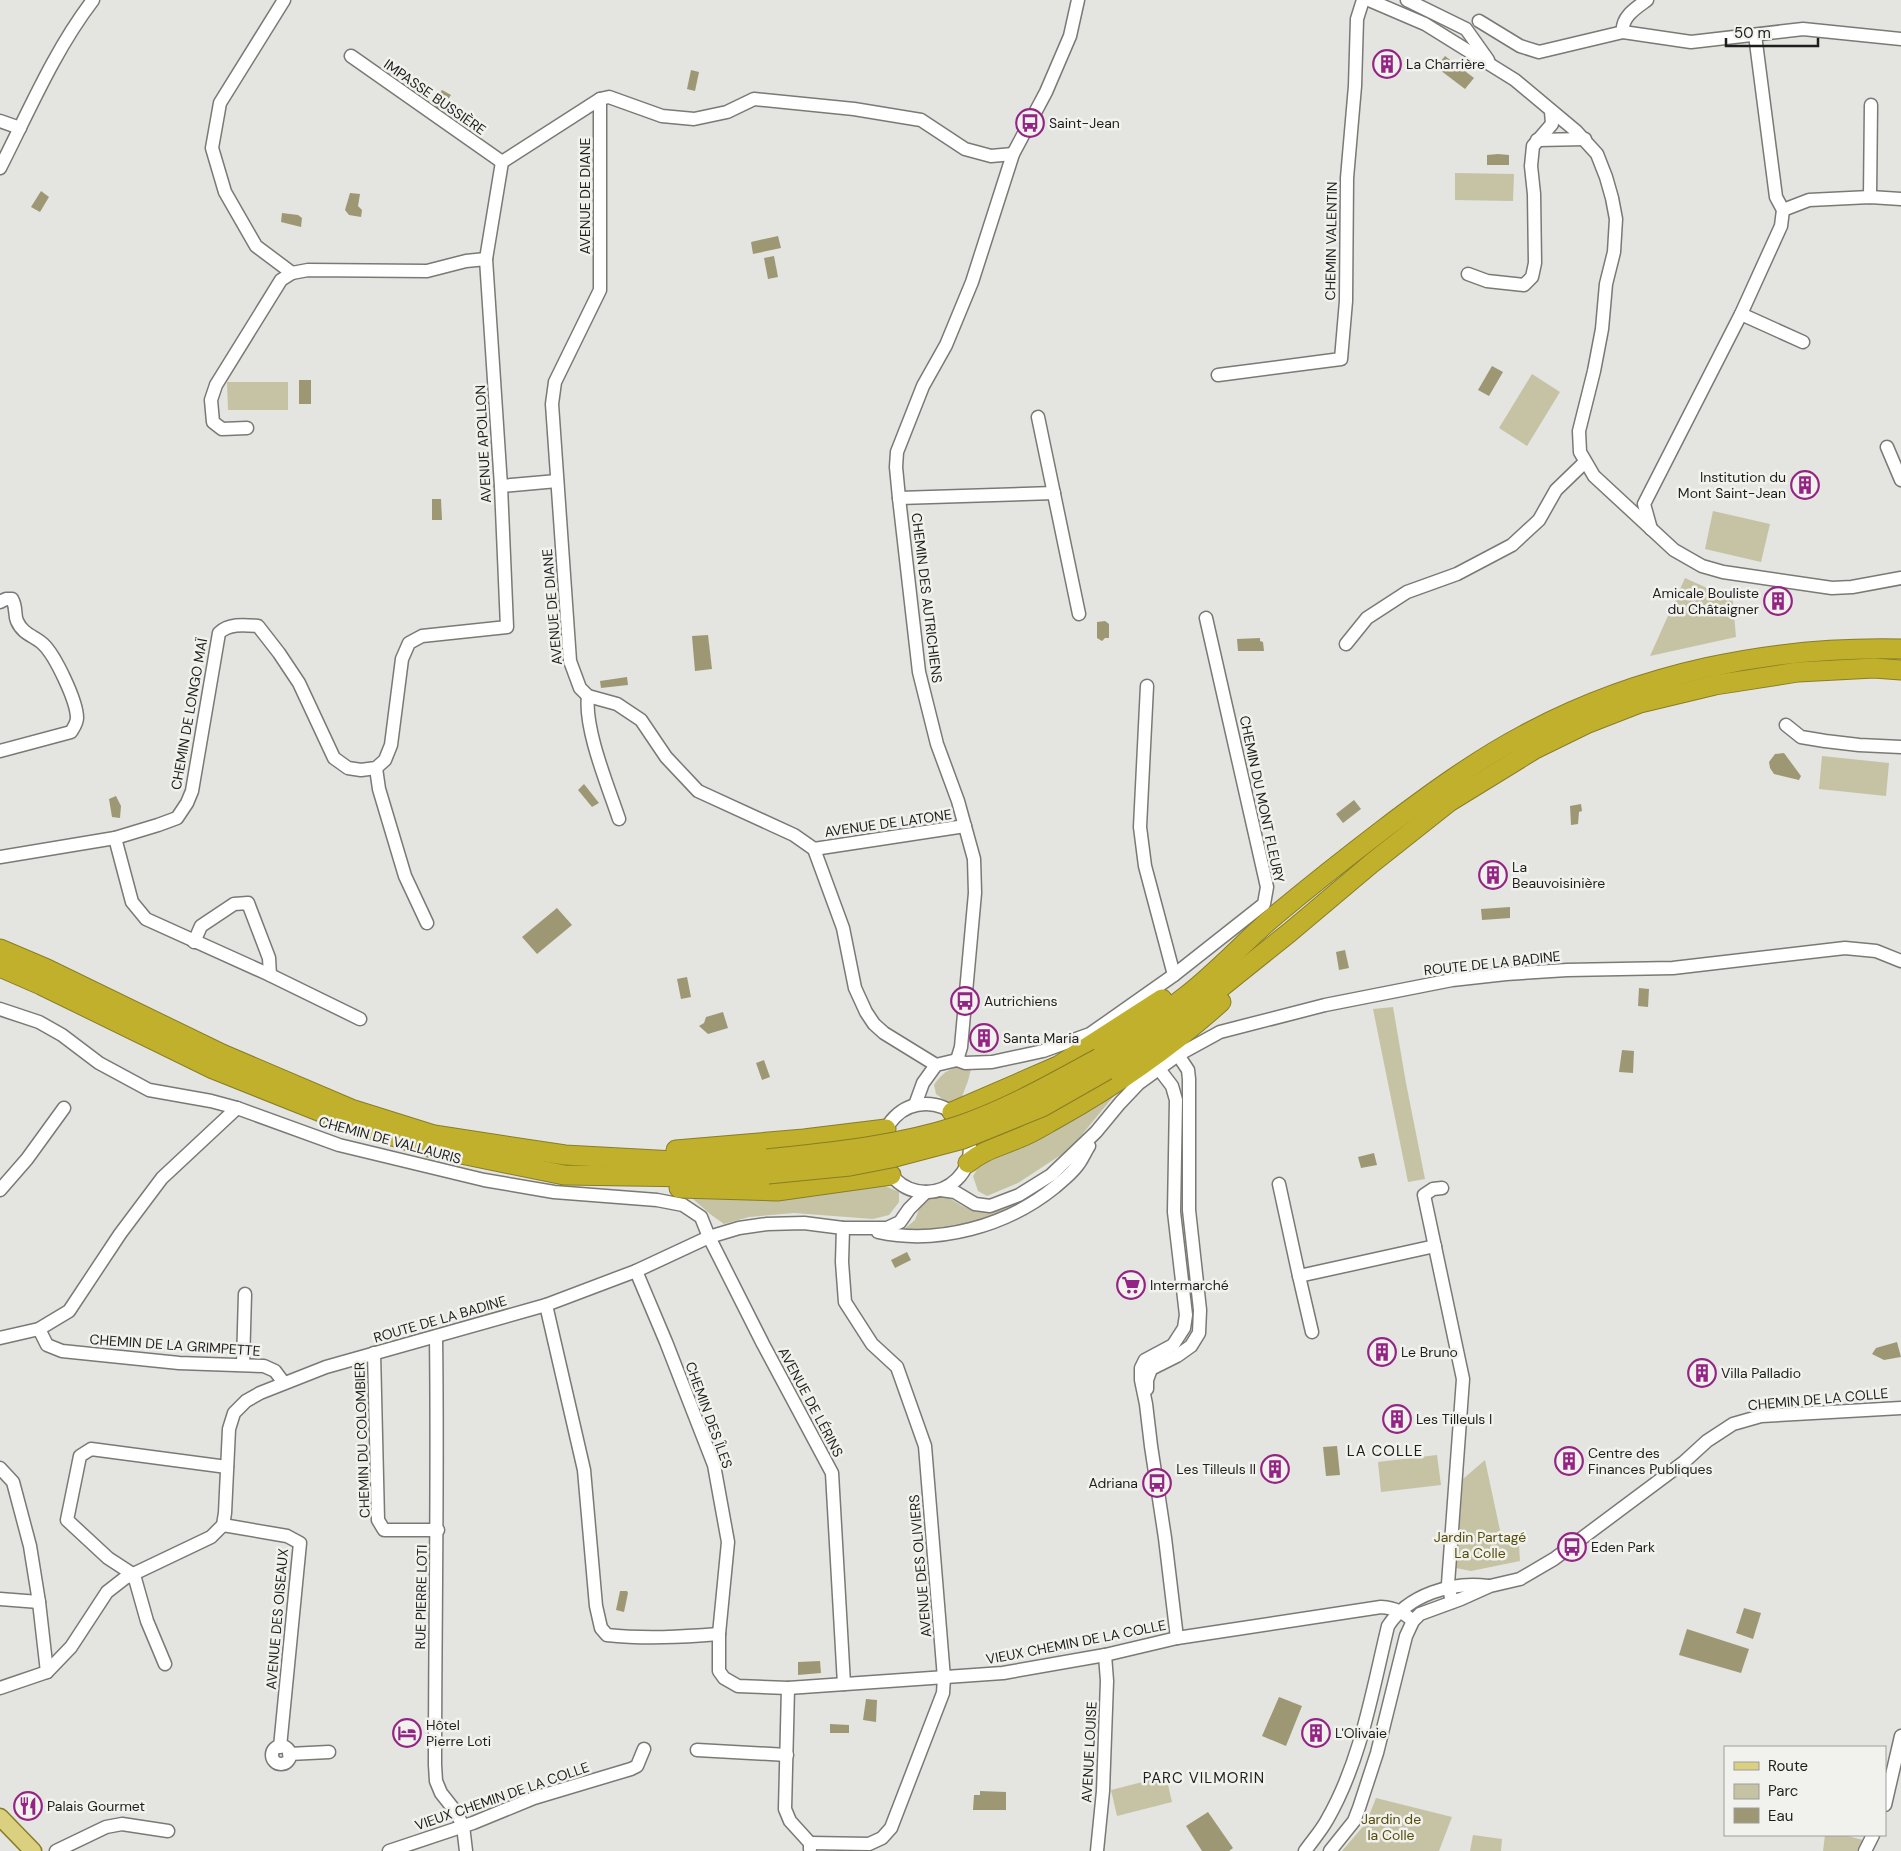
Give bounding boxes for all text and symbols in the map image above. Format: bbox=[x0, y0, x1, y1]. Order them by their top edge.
scale bar bbox=[1726, 15, 1818, 47]
text: 50 m bbox=[1734, 23, 1771, 43]
building icon: La Charrière bbox=[1372, 49, 1402, 79]
street label: IMPASSE BUSSIÈRE bbox=[381, 55, 490, 139]
place label: La Charrière bbox=[1406, 55, 1485, 73]
bus stop icon: Saint-Jean bbox=[1015, 108, 1045, 138]
place label: Saint-Jean bbox=[1049, 114, 1120, 132]
street label: AVENUE DE DIANE bbox=[576, 138, 594, 254]
street label: CHEMIN VALENTIN bbox=[1321, 181, 1341, 301]
street label: AVENUE APOLLON bbox=[471, 384, 495, 504]
place label: Institution du Mont Saint-Jean bbox=[1678, 468, 1786, 502]
building icon: Institution du Mont Saint-Jean bbox=[1790, 470, 1820, 500]
street label: CHEMIN DES AUTRICHIENS bbox=[908, 512, 946, 684]
street label: AVENUE DE DIANE bbox=[538, 548, 566, 666]
place label: Amicale Bouliste du Châtaigner bbox=[1652, 584, 1759, 618]
building icon: Amicale Bouliste du Châtaigner bbox=[1763, 586, 1793, 616]
street label: CHEMIN DE LONGO MAÏ bbox=[167, 636, 211, 791]
street label: CHEMIN DU MONT FLEURY bbox=[1235, 714, 1289, 884]
street label: AVENUE DE LATONE bbox=[823, 805, 953, 841]
place label: La Beauvoisinière bbox=[1512, 858, 1605, 892]
building icon: La Beauvoisinière bbox=[1478, 860, 1508, 890]
street label: ROUTE DE LA BADINE bbox=[1423, 947, 1561, 979]
bus stop icon: Autrichiens bbox=[950, 986, 980, 1016]
place label: Autrichiens bbox=[984, 992, 1058, 1010]
building icon: Santa Maria bbox=[969, 1023, 999, 1053]
place label: Santa Maria bbox=[1003, 1029, 1079, 1047]
street label: CHEMIN DE VALLAURIS bbox=[317, 1112, 463, 1168]
supermarket icon: Intermarché bbox=[1116, 1270, 1146, 1300]
place label: Intermarché bbox=[1150, 1276, 1229, 1294]
street label: ROUTE DE LA BADINE bbox=[371, 1291, 509, 1347]
street label: CHEMIN DE LA GRIMPETTE bbox=[89, 1330, 261, 1360]
building icon: Le Bruno bbox=[1367, 1337, 1397, 1367]
place label: Le Bruno bbox=[1401, 1343, 1458, 1361]
street label: AVENUE DE LÉRINS bbox=[775, 1344, 847, 1460]
building icon: Villa Palladio bbox=[1687, 1358, 1717, 1388]
street label: CHEMIN DES ÎLES bbox=[681, 1359, 737, 1471]
street label: CHEMIN DU COLOMBIER bbox=[350, 1362, 374, 1518]
place label: Villa Palladio bbox=[1721, 1364, 1801, 1382]
street label: CHEMIN DE LA COLLE bbox=[1747, 1384, 1889, 1414]
building icon: Les Tilleuls I bbox=[1382, 1404, 1412, 1434]
place label: Les Tilleuls I bbox=[1416, 1410, 1492, 1428]
district label: LA COLLE bbox=[1347, 1441, 1423, 1461]
place label: Centre des Finances Publiques bbox=[1588, 1444, 1712, 1478]
building icon: Centre des Finances Publiques bbox=[1554, 1446, 1584, 1476]
building icon: Les Tilleuls II bbox=[1260, 1454, 1290, 1484]
place label: Les Tilleuls II bbox=[1176, 1460, 1256, 1478]
bus stop icon: Adriana bbox=[1142, 1468, 1172, 1498]
place label: Adriana bbox=[1088, 1474, 1138, 1492]
street label: AVENUE DES OLIVIERS bbox=[905, 1494, 935, 1638]
park label: Jardin Partagé La Colle bbox=[1434, 1528, 1526, 1562]
bus stop icon: Eden Park bbox=[1557, 1532, 1587, 1562]
place label: Eden Park bbox=[1591, 1538, 1655, 1556]
street label: RUE PIERRE LOTI bbox=[411, 1545, 431, 1649]
street label: AVENUE DES OISEAUX bbox=[262, 1548, 292, 1690]
street label: VIEUX CHEMIN DE LA COLLE bbox=[984, 1616, 1168, 1668]
street label: AVENUE LOUISE bbox=[1077, 1701, 1101, 1803]
place label: Hôtel Pierre Loti bbox=[426, 1716, 491, 1750]
hotel icon: Hôtel Pierre Loti bbox=[392, 1718, 422, 1748]
building icon: L'Olivaie bbox=[1301, 1718, 1331, 1748]
place label: L'Olivaie bbox=[1335, 1724, 1387, 1742]
legend bbox=[1724, 1746, 1886, 1836]
text: Route bbox=[1768, 1756, 1808, 1776]
street label: VIEUX CHEMIN DE LA COLLE bbox=[413, 1758, 592, 1834]
district label: PARC VILMORIN bbox=[1143, 1768, 1265, 1788]
text: Parc bbox=[1768, 1781, 1798, 1801]
restaurant icon: Palais Gourmet bbox=[13, 1791, 43, 1821]
place label: Palais Gourmet bbox=[47, 1797, 145, 1815]
text: Eau bbox=[1768, 1806, 1793, 1826]
park label: Jardin de la Colle bbox=[1361, 1810, 1421, 1844]

